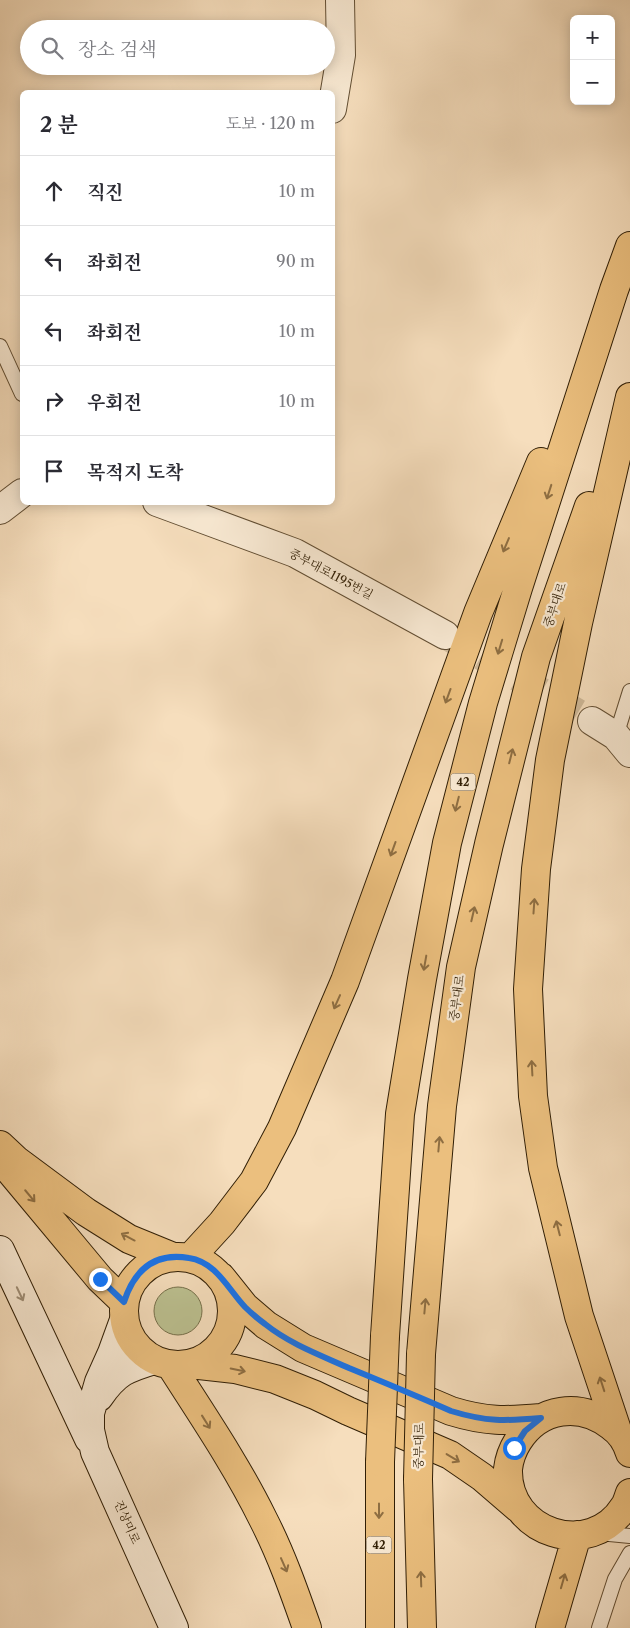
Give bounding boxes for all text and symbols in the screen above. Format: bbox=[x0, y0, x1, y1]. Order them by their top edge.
map controls bbox=[570, 15, 615, 105]
button: + bbox=[570, 15, 615, 60]
search box bbox=[20, 20, 335, 75]
icon: search bbox=[38, 34, 66, 62]
text: 장소 검색 bbox=[78, 38, 156, 61]
button: − bbox=[570, 60, 615, 105]
text: 2 분 bbox=[40, 112, 78, 137]
text: 도보 · 120 m bbox=[226, 113, 315, 133]
icon: ahead bbox=[40, 177, 68, 205]
text: 직진 bbox=[87, 181, 124, 204]
text: 10 m bbox=[279, 181, 315, 201]
icon: left bbox=[40, 247, 68, 275]
text: 좌회전 bbox=[87, 251, 142, 274]
text: 90 m bbox=[276, 251, 315, 271]
icon: left bbox=[40, 317, 68, 345]
text: 좌회전 bbox=[87, 321, 142, 344]
text: 10 m bbox=[279, 321, 315, 341]
icon: right bbox=[40, 387, 68, 415]
text: 우회전 bbox=[87, 391, 142, 414]
text: 10 m bbox=[279, 391, 315, 411]
icon: arrive bbox=[40, 457, 68, 485]
text: 목적지 도착 bbox=[87, 461, 184, 484]
one-way arrow bbox=[543, 484, 553, 500]
one-way arrow bbox=[501, 537, 511, 552]
street label: 중부대로1195번길 bbox=[287, 545, 376, 602]
street label: 중부대로 bbox=[540, 580, 569, 629]
one-way arrow bbox=[494, 639, 504, 655]
one-way arrow bbox=[443, 688, 452, 704]
one-way arrow bbox=[507, 749, 516, 765]
road number: 42 bbox=[450, 774, 476, 790]
one-way arrow bbox=[452, 795, 461, 811]
one-way arrow bbox=[388, 841, 397, 856]
one-way arrow bbox=[529, 898, 538, 914]
one-way arrow bbox=[469, 907, 478, 923]
one-way arrow bbox=[420, 955, 429, 971]
street label: 중부대로 bbox=[446, 974, 467, 1022]
one-way arrow bbox=[331, 994, 341, 1009]
one-way arrow bbox=[527, 1060, 537, 1076]
one-way arrow bbox=[434, 1136, 443, 1152]
one-way arrow bbox=[25, 1189, 36, 1202]
one-way arrow bbox=[553, 1220, 562, 1236]
one-way arrow bbox=[121, 1232, 136, 1242]
route end bbox=[89, 1268, 112, 1291]
one-way arrow bbox=[16, 1286, 26, 1301]
one-way arrow bbox=[420, 1298, 430, 1314]
one-way arrow bbox=[230, 1366, 246, 1375]
one-way arrow bbox=[597, 1377, 606, 1392]
one-way arrow bbox=[202, 1415, 212, 1429]
street label: 중부대로 bbox=[411, 1422, 426, 1469]
route start bbox=[503, 1437, 526, 1460]
one-way arrow bbox=[445, 1453, 459, 1463]
street label: 진상미로 bbox=[111, 1498, 144, 1546]
one-way arrow bbox=[374, 1502, 384, 1519]
road number: 42 bbox=[366, 1536, 392, 1554]
one-way arrow bbox=[279, 1557, 289, 1572]
one-way arrow bbox=[416, 1572, 426, 1588]
one-way arrow bbox=[559, 1574, 569, 1590]

